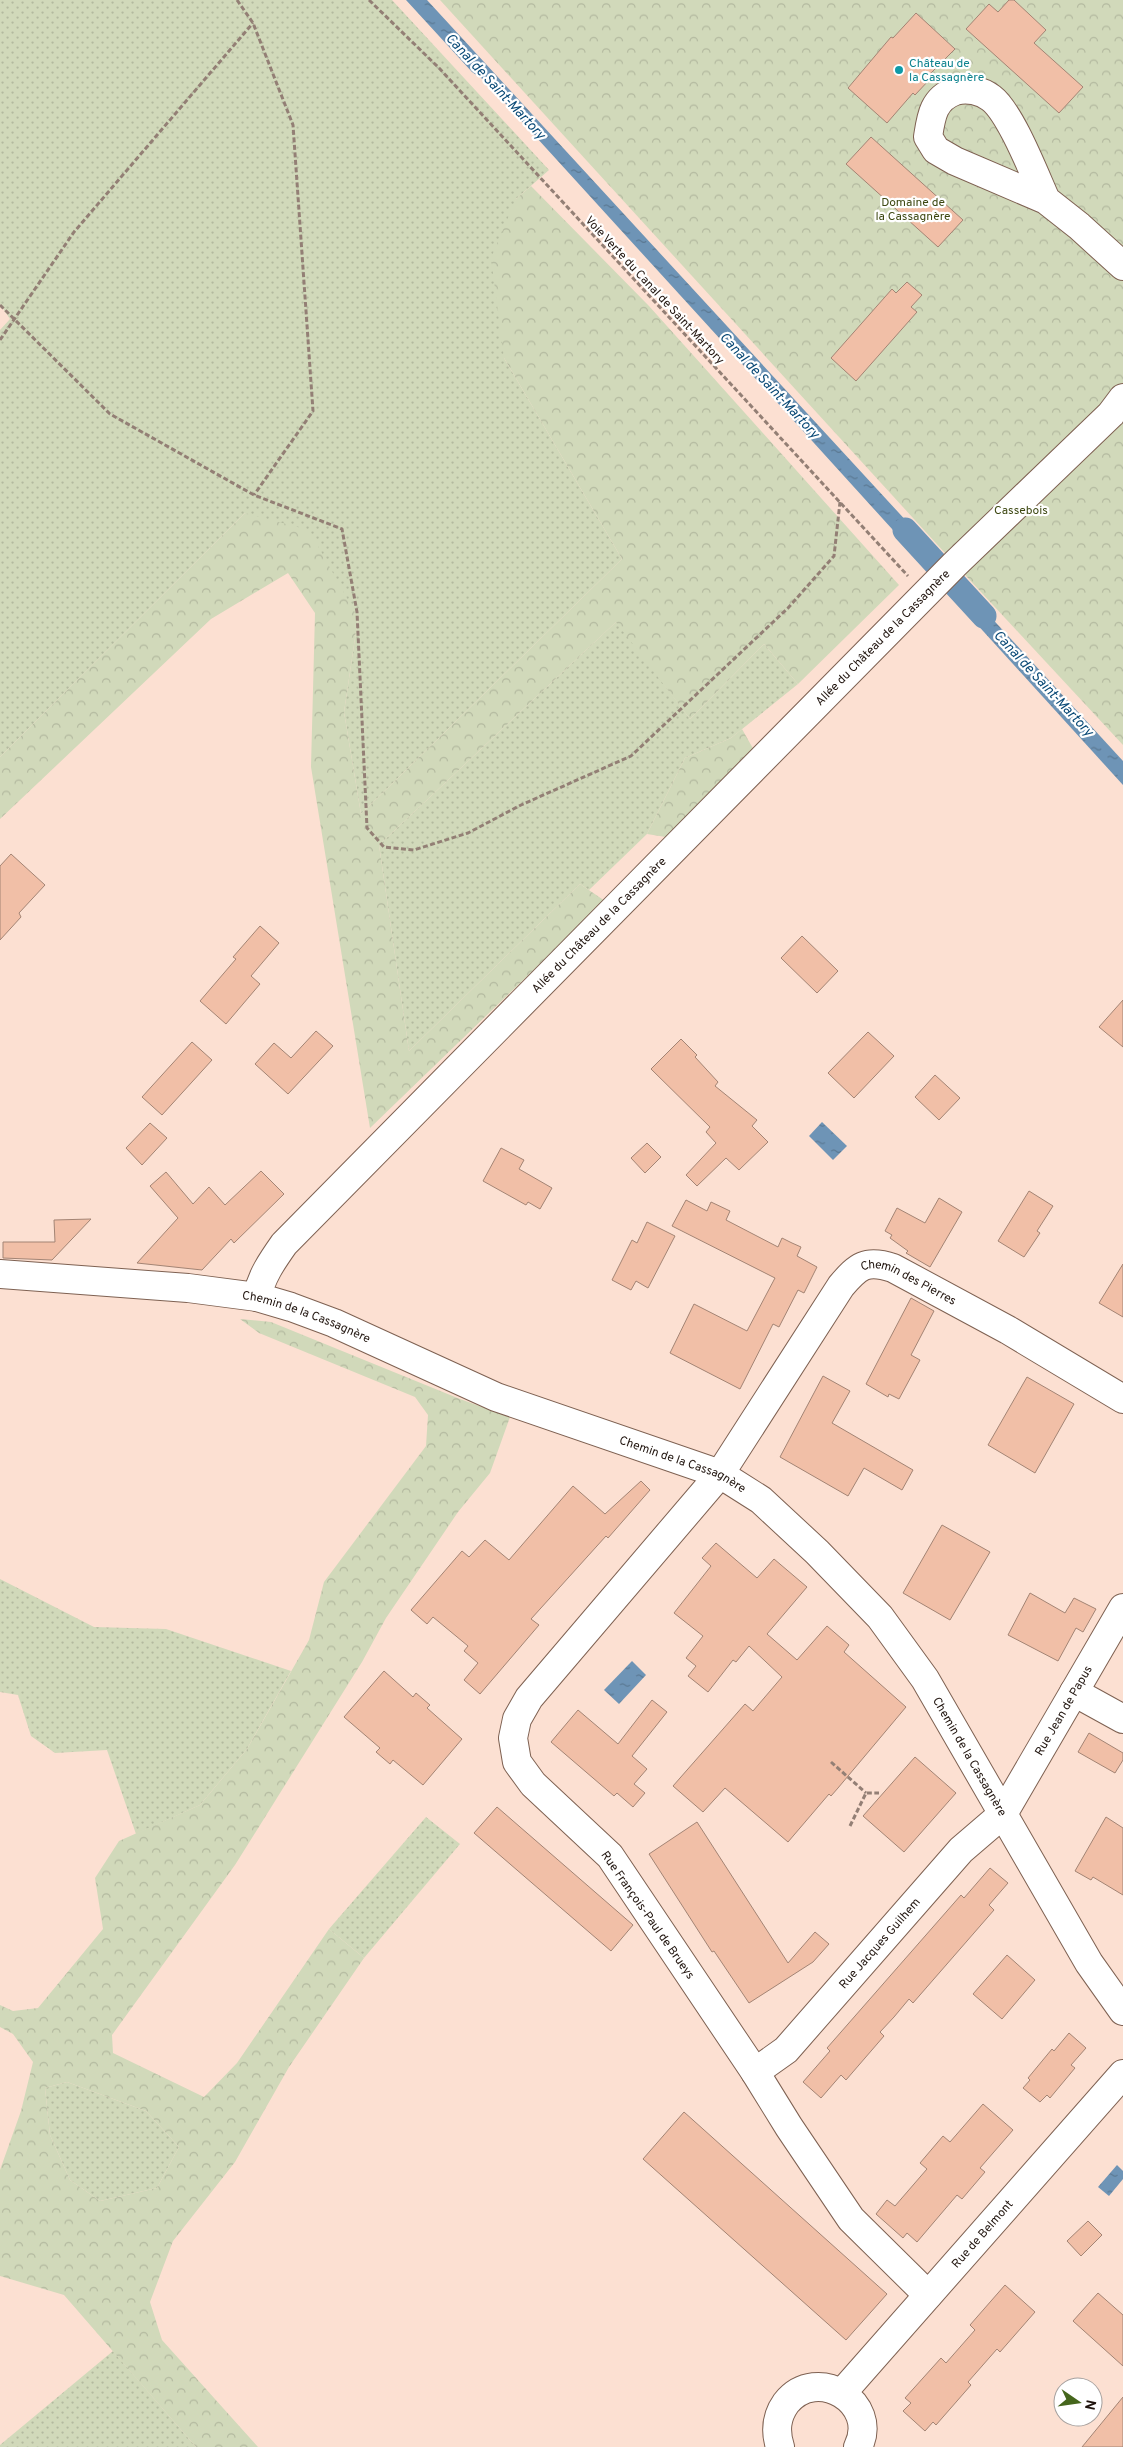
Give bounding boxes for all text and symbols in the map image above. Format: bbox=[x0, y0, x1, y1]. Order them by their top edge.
water label: Canal de Saint-Martory bbox=[441, 30, 549, 144]
place label: Château de la Cassagnère bbox=[909, 56, 984, 86]
marker: Château de la Cassagnère bbox=[893, 64, 905, 76]
park label: Domaine de la Cassagnère bbox=[875, 195, 951, 225]
street label: Voie Verte du Canal de Saint-Martory bbox=[581, 213, 727, 368]
water label: Canal de Saint-Martory bbox=[715, 329, 823, 443]
park label: Cassebois bbox=[994, 503, 1048, 519]
street label: Allée du Château de la Cassagnère bbox=[812, 567, 954, 710]
water label: Canal de Saint-Martory bbox=[989, 627, 1097, 741]
street label: Allée du Château de la Cassagnère bbox=[529, 854, 670, 997]
street label: Chemin des Pierres bbox=[859, 1257, 959, 1310]
street label: Chemin de la Cassagnère bbox=[241, 1288, 373, 1347]
street label: Chemin de la Cassagnère bbox=[617, 1433, 748, 1497]
street label: Rue Jean de Papus bbox=[1032, 1663, 1097, 1759]
street label: Chemin de la Cassagnère bbox=[928, 1694, 1010, 1820]
street label: Rue François-Paul de Brueys bbox=[597, 1848, 698, 1983]
street label: Rue Jacques Guilhem bbox=[836, 1895, 925, 1993]
street label: Rue de Belmont bbox=[949, 2197, 1017, 2272]
north arrow bbox=[1053, 2377, 1103, 2427]
text: N bbox=[1080, 2398, 1099, 2411]

